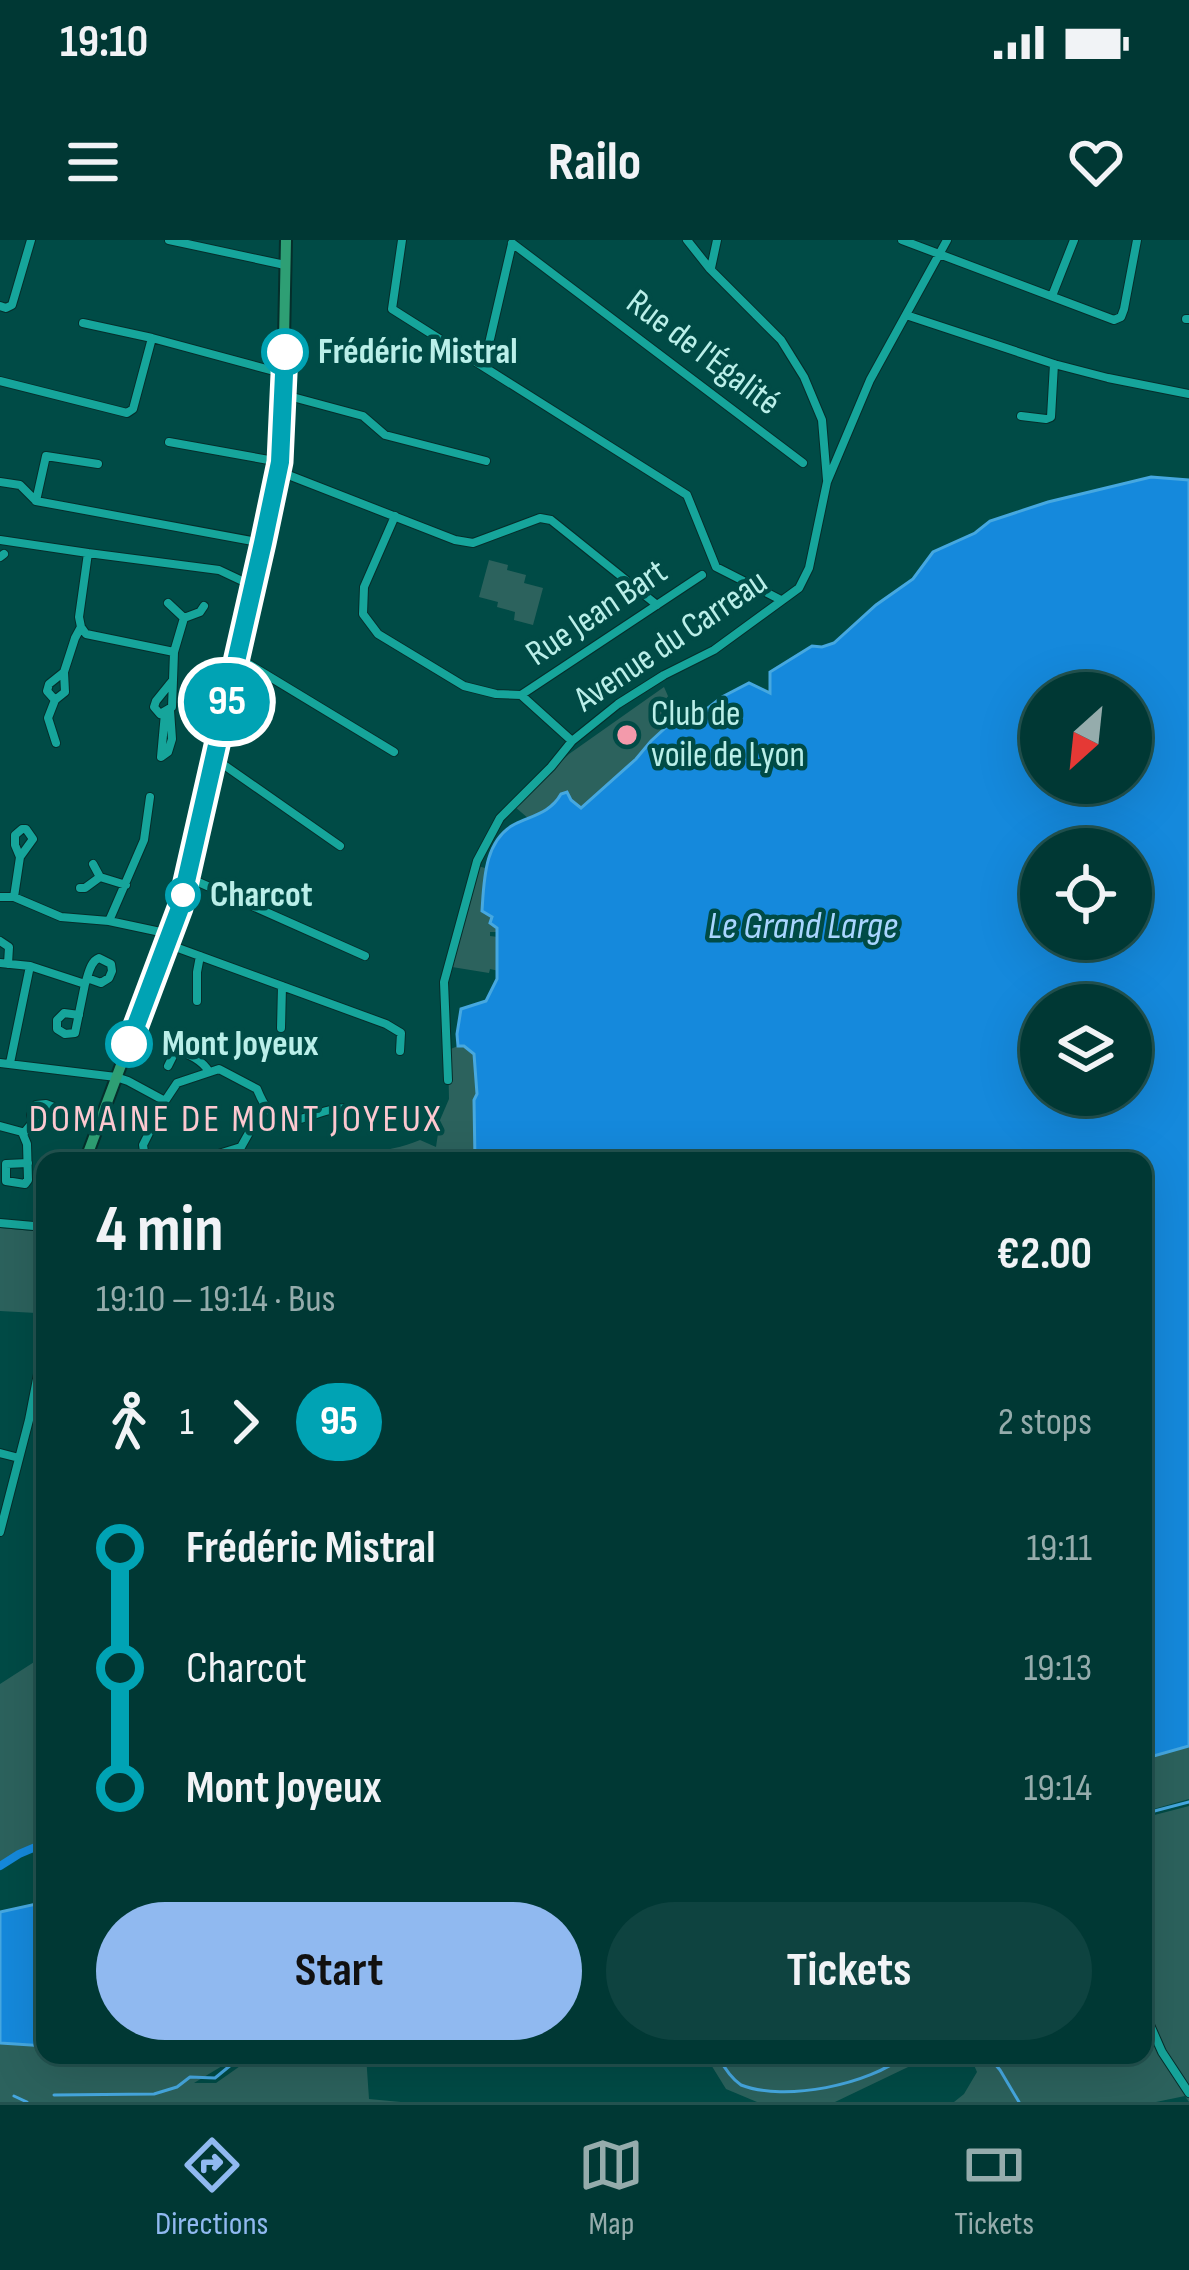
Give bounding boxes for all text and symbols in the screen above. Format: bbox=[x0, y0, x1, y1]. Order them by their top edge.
text: 19:10 bbox=[60, 15, 148, 70]
icon: menu bbox=[60, 129, 126, 195]
icon: heart bbox=[1063, 129, 1129, 195]
text: Railo bbox=[548, 130, 641, 195]
street label: Rue de l'Égalité bbox=[618, 281, 788, 425]
marker: Frédéric Mistral bbox=[263, 330, 307, 374]
place label: Frédéric Mistral bbox=[318, 331, 518, 374]
street label: Rue Jean Bart bbox=[518, 550, 676, 676]
street label: Avenue du Carreau bbox=[565, 561, 776, 722]
line badge: 95 bbox=[173, 663, 281, 741]
north arrow bbox=[1020, 672, 1152, 804]
map controls bbox=[1020, 672, 1152, 1116]
text: 95 bbox=[208, 676, 246, 727]
place label: Club de voile de Lyon bbox=[651, 693, 805, 777]
marker: Club de voile de Lyon bbox=[614, 722, 640, 748]
button: locate bbox=[1020, 828, 1152, 960]
place label: Charcot bbox=[210, 874, 313, 917]
marker: Charcot bbox=[167, 879, 199, 911]
water label: Le Grand Large bbox=[708, 903, 898, 950]
button: layers bbox=[1020, 984, 1152, 1116]
marker: Mont Joyeux bbox=[107, 1022, 151, 1066]
place label: Mont Joyeux bbox=[162, 1023, 318, 1066]
district label: DOMAINE DE MONT JOYEUX bbox=[29, 1096, 443, 1143]
text: 4 min bbox=[96, 1191, 224, 1270]
text: €2.00 bbox=[997, 1227, 1092, 1282]
text: 19:10 – 19:14 · Bus bbox=[96, 1276, 336, 1323]
icon: walk bbox=[96, 1389, 162, 1455]
icon: forward bbox=[212, 1389, 278, 1455]
text: 95 bbox=[320, 1396, 358, 1447]
text: 1 bbox=[180, 1399, 194, 1446]
text: 2 stops bbox=[998, 1399, 1092, 1446]
text: Frédéric Mistral bbox=[186, 1521, 435, 1576]
text: 19:11 bbox=[1026, 1525, 1092, 1572]
text: Charcot bbox=[186, 1641, 307, 1696]
text: 19:13 bbox=[1024, 1645, 1092, 1692]
text: Mont Joyeux bbox=[186, 1761, 382, 1816]
text: 19:14 bbox=[1024, 1765, 1092, 1812]
button: Start bbox=[96, 1902, 582, 2040]
button: Tickets bbox=[606, 1902, 1092, 2040]
tab: Directions bbox=[155, 2132, 268, 2244]
tab: Map bbox=[578, 2132, 644, 2244]
tab: Tickets bbox=[954, 2132, 1034, 2244]

